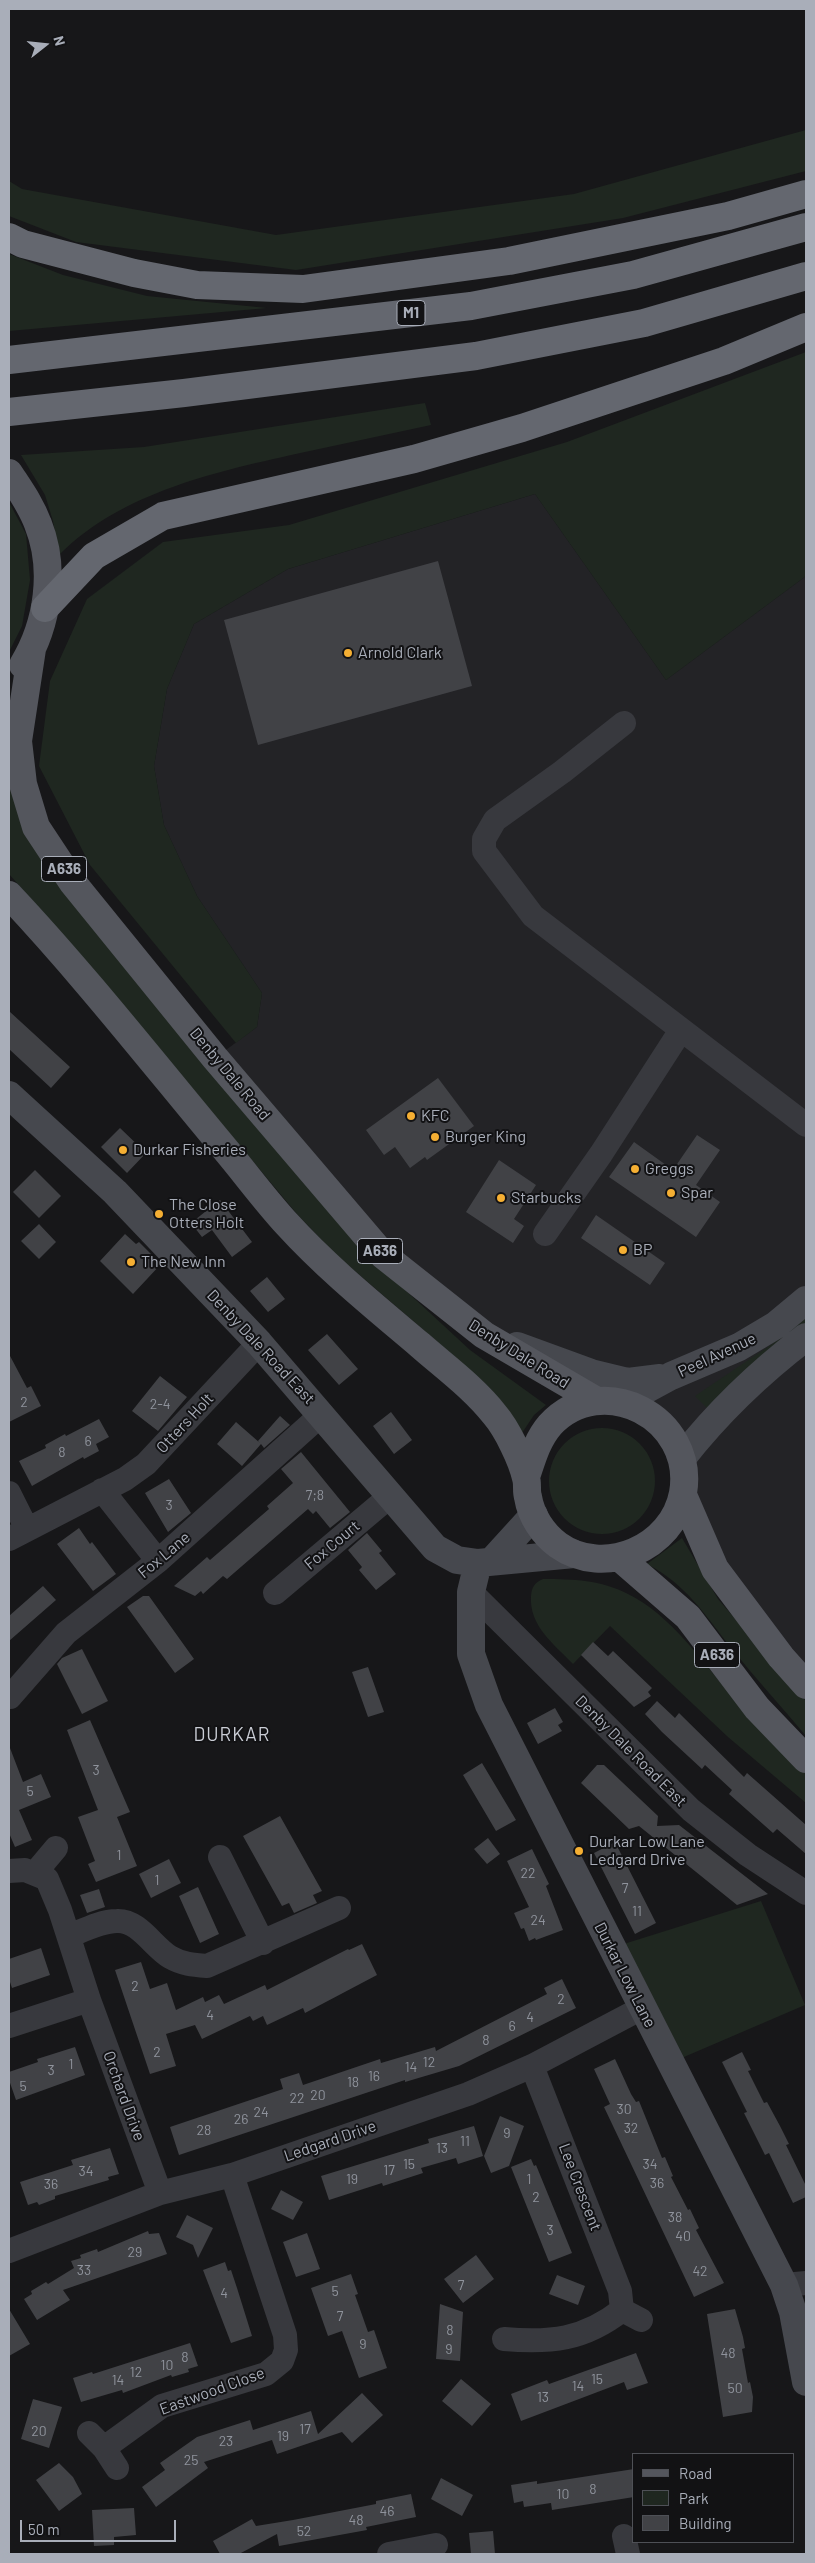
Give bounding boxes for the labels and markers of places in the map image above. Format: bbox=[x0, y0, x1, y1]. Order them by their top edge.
place label: Arnold Clark bbox=[358, 643, 442, 663]
marker: Arnold Clark bbox=[342, 647, 354, 659]
place label: KFC bbox=[421, 1106, 450, 1126]
marker: KFC bbox=[405, 1110, 417, 1122]
place label: Burger King bbox=[445, 1127, 526, 1147]
marker: Burger King bbox=[429, 1131, 441, 1143]
place label: Durkar Fisheries bbox=[133, 1140, 246, 1160]
marker: Durkar Fisheries bbox=[117, 1144, 129, 1156]
place label: Greggs bbox=[645, 1159, 694, 1179]
marker: Greggs bbox=[629, 1163, 641, 1175]
place label: Spar bbox=[681, 1183, 713, 1203]
marker: Spar bbox=[665, 1187, 677, 1199]
place label: Starbucks bbox=[511, 1188, 581, 1208]
marker: Starbucks bbox=[495, 1192, 507, 1204]
place label: The Close Otters Holt bbox=[169, 1195, 244, 1233]
marker: The Close Otters Holt bbox=[153, 1208, 165, 1220]
place label: BP bbox=[633, 1240, 653, 1260]
marker: BP bbox=[617, 1244, 629, 1256]
place label: The New Inn bbox=[141, 1252, 226, 1272]
marker: The New Inn bbox=[125, 1256, 137, 1268]
place label: Durkar Low Lane Ledgard Drive bbox=[589, 1832, 705, 1870]
marker: Durkar Low Lane Ledgard Drive bbox=[573, 1845, 585, 1857]

